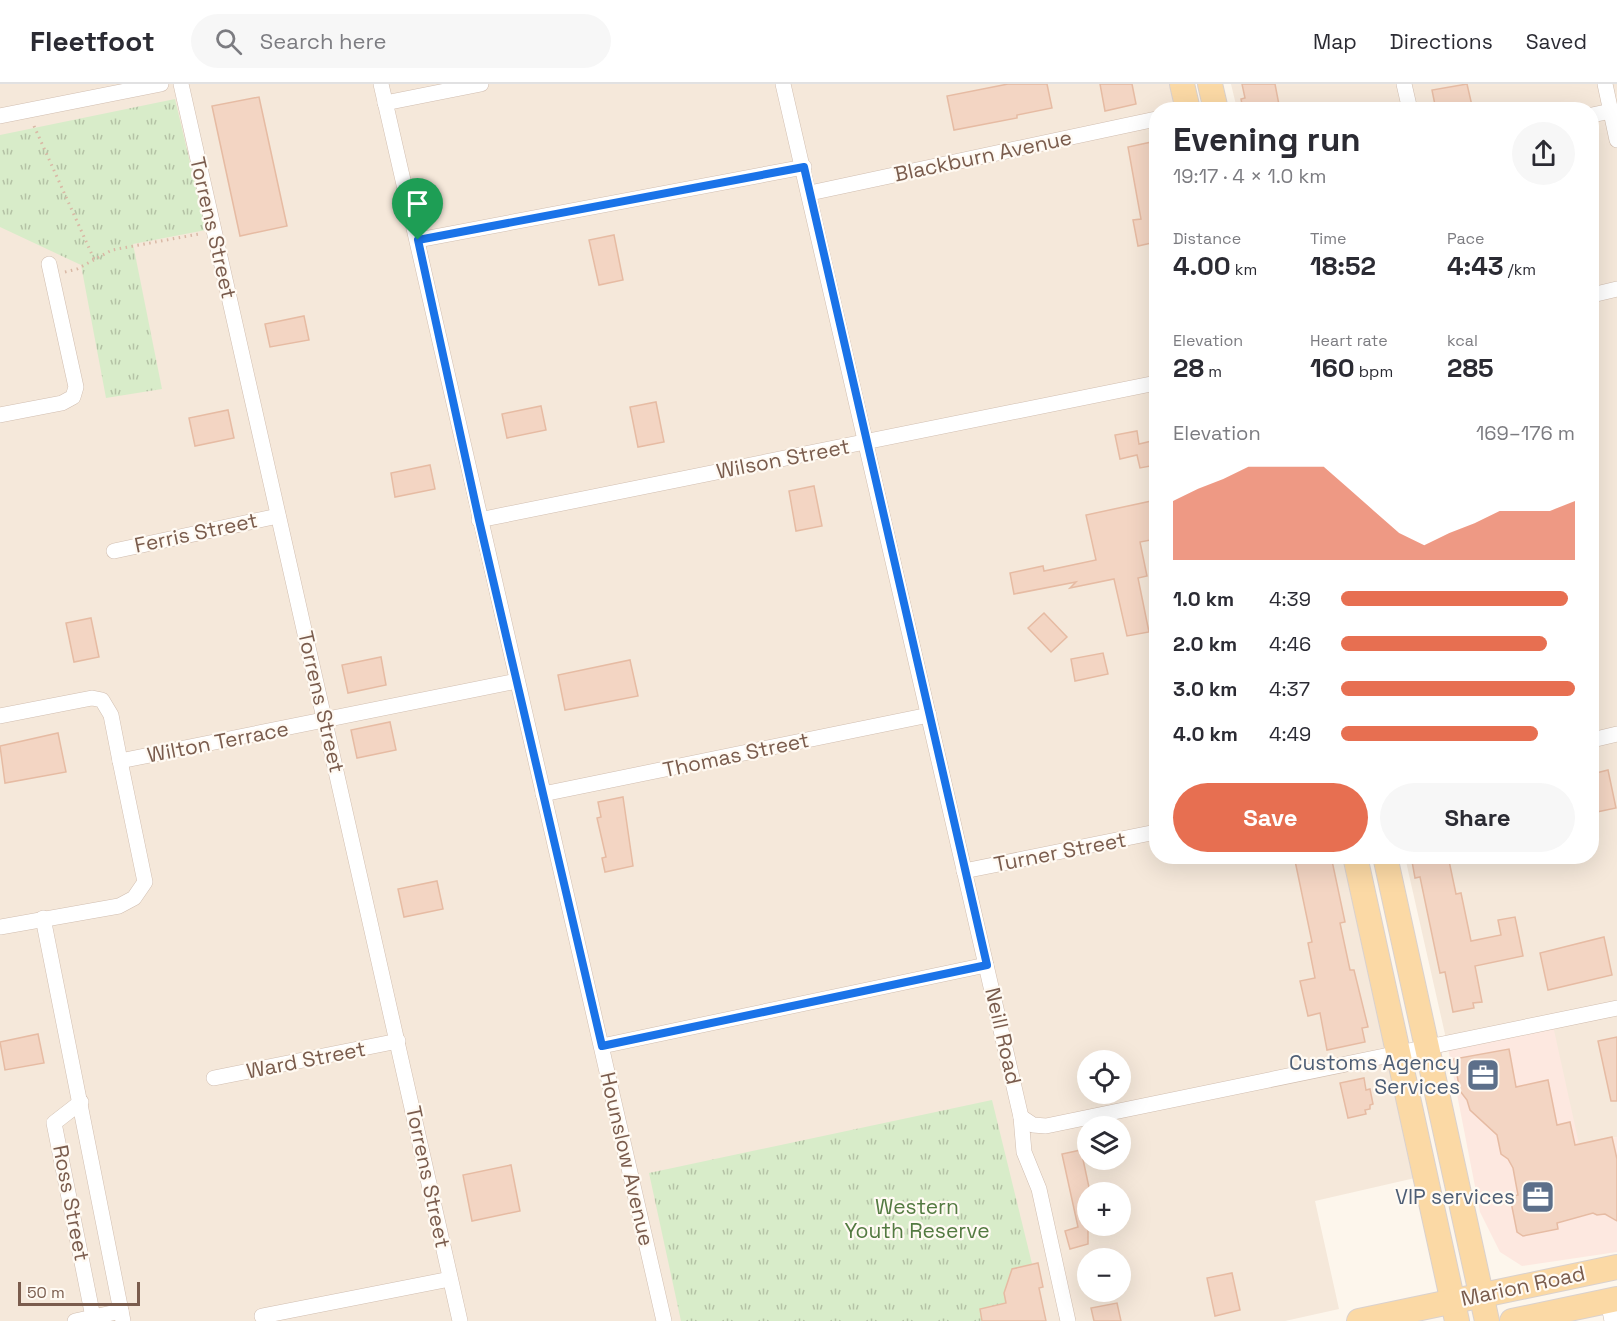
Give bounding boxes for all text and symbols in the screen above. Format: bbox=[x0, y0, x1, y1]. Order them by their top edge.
search box bbox=[191, 14, 611, 68]
text: Fleetfoot bbox=[30, 23, 155, 59]
icon: search bbox=[212, 25, 245, 58]
text: Search here bbox=[260, 27, 387, 55]
text: Map bbox=[1313, 28, 1357, 55]
text: Directions bbox=[1390, 28, 1493, 55]
text: Saved bbox=[1526, 28, 1587, 55]
text: Evening run bbox=[1173, 119, 1361, 161]
button: share bbox=[1512, 122, 1575, 185]
street label: Blackburn Avenue bbox=[892, 123, 1074, 188]
street label: Torrens Street bbox=[184, 154, 243, 301]
text: 19:17 · 4 × 1.0 km bbox=[1173, 163, 1327, 189]
pin bbox=[392, 178, 443, 240]
icon: arrive bbox=[401, 187, 434, 220]
text: Distance bbox=[1173, 228, 1241, 249]
text: Time bbox=[1310, 228, 1346, 249]
text: Pace bbox=[1447, 228, 1484, 249]
text: 4.00 bbox=[1173, 249, 1231, 283]
text: 18:52 bbox=[1310, 249, 1376, 283]
text: 4:43 bbox=[1447, 249, 1504, 283]
text: km bbox=[1231, 259, 1257, 280]
text: /km bbox=[1504, 259, 1536, 280]
text: Elevation bbox=[1173, 330, 1243, 351]
text: Heart rate bbox=[1310, 330, 1388, 351]
text: kcal bbox=[1447, 330, 1478, 351]
text: 28 bbox=[1173, 351, 1204, 385]
text: 160 bbox=[1310, 351, 1355, 385]
text: 285 bbox=[1447, 351, 1494, 385]
text: m bbox=[1204, 361, 1222, 382]
text: bpm bbox=[1355, 361, 1393, 382]
text: Elevation bbox=[1173, 420, 1261, 446]
text: 169–176 m bbox=[1476, 420, 1575, 446]
street label: Wilson Street bbox=[714, 432, 852, 485]
street label: Ferris Street bbox=[132, 506, 260, 559]
text: 1.0 km bbox=[1173, 586, 1234, 612]
text: 4:39 bbox=[1269, 586, 1311, 612]
street label: Torrens Street bbox=[292, 628, 351, 775]
text: 2.0 km bbox=[1173, 631, 1237, 657]
text: 4:46 bbox=[1269, 631, 1311, 657]
text: 3.0 km bbox=[1173, 676, 1237, 702]
text: 4:37 bbox=[1269, 676, 1310, 702]
street label: Wilton Terrace bbox=[145, 715, 291, 768]
text: 4.0 km bbox=[1173, 721, 1238, 747]
text: 4:49 bbox=[1269, 721, 1311, 747]
street label: Thomas Street bbox=[660, 726, 812, 783]
button: Save bbox=[1173, 783, 1368, 852]
button: Share bbox=[1380, 783, 1575, 852]
street label: Turner Street bbox=[991, 825, 1128, 878]
street label: Neill Road bbox=[979, 985, 1028, 1087]
street label: Ward Street bbox=[244, 1035, 368, 1084]
place label: Customs Agency Services bbox=[1289, 1049, 1460, 1100]
map controls bbox=[1077, 1050, 1131, 1302]
button: locate bbox=[1077, 1050, 1131, 1104]
office icon: Customs Agency Services bbox=[1465, 1057, 1501, 1093]
street label: Hounslow Avenue bbox=[594, 1069, 661, 1248]
street label: Torrens Street bbox=[400, 1103, 457, 1250]
button: layers bbox=[1077, 1116, 1131, 1170]
street label: Ross Street bbox=[47, 1142, 96, 1263]
office icon: VIP services bbox=[1520, 1179, 1556, 1215]
button: + bbox=[1077, 1182, 1131, 1236]
place label: VIP services bbox=[1395, 1183, 1515, 1210]
park label: Western Youth Reserve bbox=[844, 1193, 990, 1244]
button: − bbox=[1077, 1248, 1131, 1302]
street label: Marion Road bbox=[1458, 1259, 1587, 1312]
scale bar bbox=[18, 1279, 140, 1306]
text: 50 m bbox=[27, 1282, 65, 1303]

